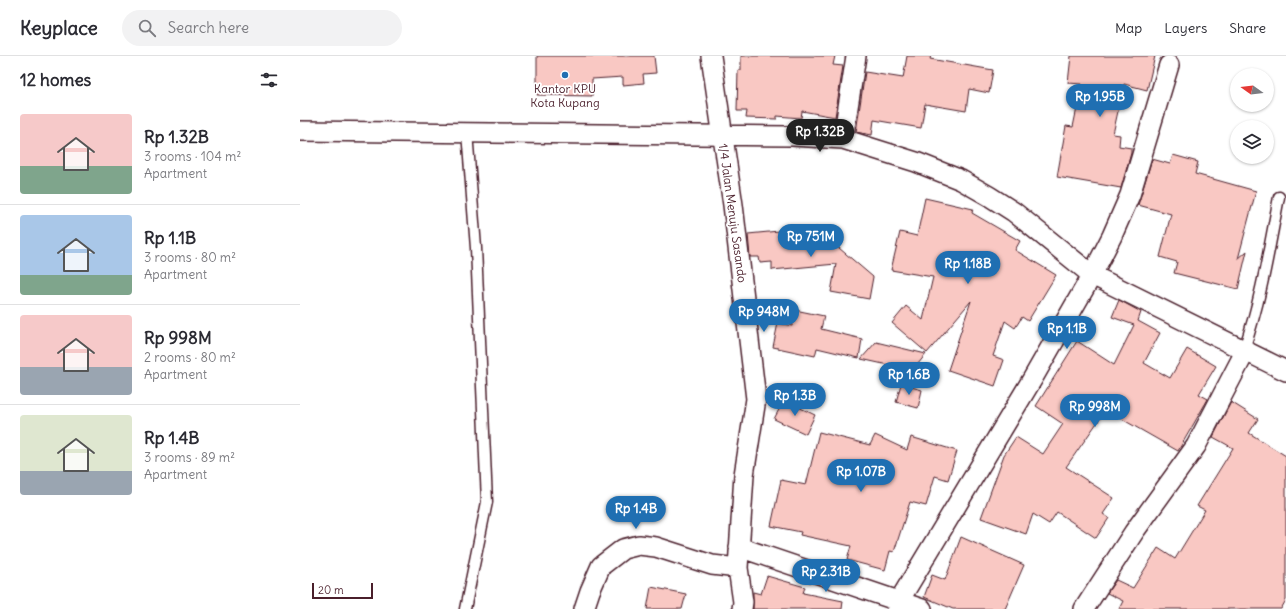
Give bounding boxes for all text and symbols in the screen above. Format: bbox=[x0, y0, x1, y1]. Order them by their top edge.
search box bbox=[122, 10, 402, 46]
text: Keyplace bbox=[20, 16, 98, 40]
icon: search bbox=[136, 17, 158, 39]
text: Search here bbox=[168, 18, 249, 37]
text: Map bbox=[1115, 19, 1142, 37]
text: Layers bbox=[1164, 19, 1207, 37]
text: Share bbox=[1229, 19, 1266, 37]
north arrow bbox=[1230, 68, 1274, 112]
map controls bbox=[1230, 68, 1274, 164]
text: 12 homes bbox=[20, 69, 91, 91]
icon: filters bbox=[258, 69, 280, 91]
marker: Kantor KPU Kota Kupang bbox=[560, 70, 570, 80]
place label: Kantor KPU Kota Kupang bbox=[530, 81, 600, 110]
pin: Rp 1.95B bbox=[1059, 84, 1141, 118]
text: Rp 1.95B bbox=[1075, 88, 1125, 105]
pin: Rp 1.32B bbox=[779, 119, 861, 153]
button: layers bbox=[1230, 120, 1274, 164]
text: Rp 1.32B bbox=[795, 123, 845, 140]
text: Rp 1.32B bbox=[144, 126, 209, 148]
icon: home bbox=[52, 130, 100, 178]
street label: 1/4 Jalan Menuju Sasando bbox=[716, 142, 750, 284]
text: 3 rooms · 104 m² bbox=[144, 148, 241, 165]
text: Apartment bbox=[144, 165, 207, 182]
pin: Rp 751M bbox=[774, 224, 848, 258]
text: Rp 1.1B bbox=[144, 227, 196, 249]
text: Rp 751M bbox=[787, 228, 835, 245]
icon: home bbox=[52, 231, 100, 279]
text: 3 rooms · 80 m² bbox=[144, 249, 236, 266]
pin: Rp 1.18B bbox=[927, 251, 1009, 285]
text: Rp 1.18B bbox=[944, 255, 992, 272]
text: Apartment bbox=[144, 266, 207, 283]
pin: Rp 948M bbox=[727, 299, 801, 333]
text: Rp 948M bbox=[738, 303, 790, 320]
pin: Rp 1.1B bbox=[1030, 316, 1104, 350]
text: Rp 1.1B bbox=[1047, 320, 1087, 337]
text: Rp 998M bbox=[144, 327, 212, 349]
icon: home bbox=[52, 331, 100, 379]
text: 2 rooms · 80 m² bbox=[144, 349, 236, 366]
pin: Rp 1.6B bbox=[872, 362, 946, 396]
text: Apartment bbox=[144, 366, 207, 383]
text: Rp 1.6B bbox=[888, 366, 930, 383]
pin: Rp 1.3B bbox=[758, 383, 832, 417]
text: Rp 1.3B bbox=[774, 387, 816, 404]
pin: Rp 998M bbox=[1058, 394, 1132, 428]
text: Rp 998M bbox=[1069, 398, 1121, 415]
text: Rp 1.4B bbox=[144, 427, 199, 449]
icon: home bbox=[52, 431, 100, 479]
text: 3 rooms · 89 m² bbox=[144, 449, 235, 466]
pin: Rp 1.07B bbox=[820, 459, 902, 493]
text: Rp 1.07B bbox=[836, 463, 886, 480]
text: Apartment bbox=[144, 466, 207, 483]
pin: Rp 1.4B bbox=[599, 496, 673, 530]
text: Rp 1.4B bbox=[615, 500, 657, 517]
pin: Rp 2.31B bbox=[785, 559, 867, 593]
text: Rp 2.31B bbox=[801, 563, 851, 580]
scale bar bbox=[312, 581, 373, 600]
text: 20 m bbox=[318, 583, 344, 597]

